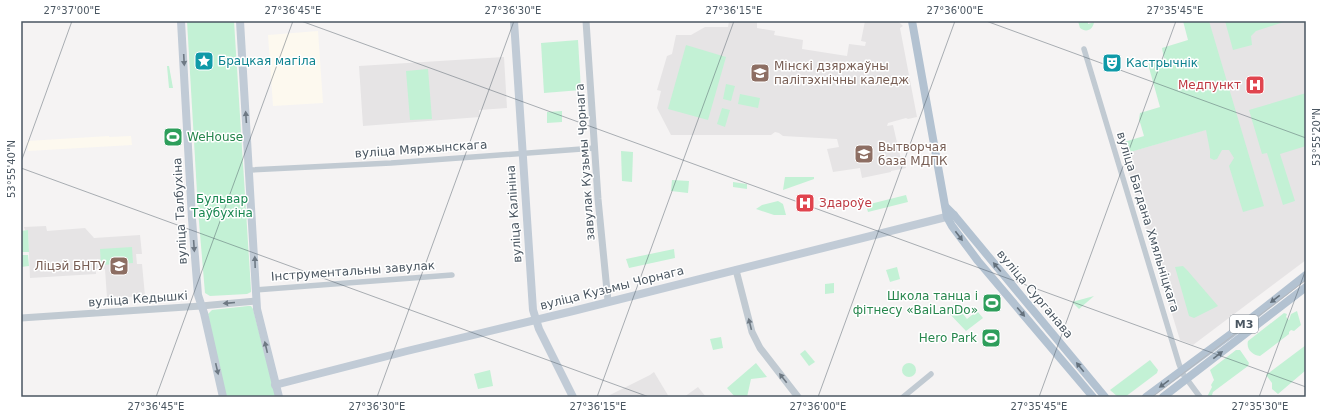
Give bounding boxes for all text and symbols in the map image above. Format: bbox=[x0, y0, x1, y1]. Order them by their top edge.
text: 27°37'00"E bbox=[44, 5, 100, 16]
text: 27°36'45"E bbox=[265, 5, 321, 16]
text: 27°36'30"E bbox=[485, 5, 541, 16]
text: 27°36'15"E bbox=[706, 5, 762, 16]
text: 27°36'00"E bbox=[927, 5, 983, 16]
text: 27°35'45"E bbox=[1147, 5, 1203, 16]
place icon: Брацкая магіла bbox=[193, 50, 215, 72]
theatre icon: Кастрычнік bbox=[1101, 52, 1123, 74]
one-way arrow bbox=[180, 54, 187, 66]
place label: Брацкая магіла bbox=[218, 54, 316, 68]
place label: Кастрычнік bbox=[1126, 56, 1198, 70]
place label: Мінскі дзяржаўны палітэхнічны каледж bbox=[774, 59, 909, 87]
school or university icon: Мінскі дзяржаўны палітэхнічны каледж bbox=[749, 62, 771, 84]
hospital icon: Медпункт bbox=[1244, 74, 1266, 96]
place label: Медпункт bbox=[1178, 78, 1241, 92]
street label: завулак Кузьмы Чорнага bbox=[573, 83, 597, 241]
text: 53°55'20"N bbox=[1311, 108, 1322, 166]
one-way arrow bbox=[242, 111, 249, 123]
sports icon: WeHouse bbox=[162, 126, 184, 148]
place label: WeHouse bbox=[187, 130, 243, 144]
street label: вуліца Багдана Хмяльніцкага bbox=[1114, 130, 1182, 314]
street label: вуліца Мяржынскага bbox=[354, 137, 488, 161]
text: 53°55'40"N bbox=[6, 140, 17, 198]
place label: Вытворчая база МДПК bbox=[878, 140, 948, 168]
school or university icon: Вытворчая база МДПК bbox=[853, 143, 875, 165]
street label: вуліца Талбухіна bbox=[170, 157, 190, 265]
street label: вуліца Калініна bbox=[504, 165, 524, 263]
park label: Бульвар Таўбухіна bbox=[190, 192, 253, 220]
hospital icon: Здароўе bbox=[794, 192, 816, 214]
place label: Здароўе bbox=[819, 196, 872, 210]
one-way arrow bbox=[955, 231, 964, 242]
one-way arrow bbox=[190, 240, 197, 252]
street label: вуліца Сурганава bbox=[994, 247, 1076, 341]
school or university icon: Ліцэй БНТУ bbox=[108, 255, 130, 277]
one-way arrow bbox=[251, 256, 258, 268]
street label: Інструментальны завулак bbox=[271, 258, 435, 284]
place label: Ліцэй БНТУ bbox=[34, 259, 106, 273]
one-way arrow bbox=[993, 261, 1002, 272]
street label: вуліца Кузьмы Чорнага bbox=[539, 263, 685, 313]
street label: вуліца Кедышкі bbox=[88, 289, 188, 309]
place label: Школа танца і фітнесу «BaiLanDo» bbox=[853, 289, 978, 317]
sports icon: Школа танца і фітнесу «BaiLanDo» bbox=[981, 292, 1003, 314]
one-way arrow bbox=[1270, 295, 1281, 304]
one-way arrow bbox=[223, 300, 235, 307]
one-way arrow bbox=[1017, 307, 1026, 318]
road number: М3 bbox=[1230, 315, 1258, 333]
one-way arrow bbox=[747, 317, 753, 329]
sports icon: Hero Park bbox=[980, 327, 1002, 349]
place label: Hero Park bbox=[919, 331, 977, 345]
one-way arrow bbox=[263, 341, 269, 353]
one-way arrow bbox=[1212, 351, 1223, 360]
one-way arrow bbox=[1076, 361, 1084, 372]
one-way arrow bbox=[214, 363, 220, 375]
one-way arrow bbox=[778, 372, 787, 383]
one-way arrow bbox=[1159, 380, 1170, 388]
text: 27°36'45"E bbox=[128, 401, 184, 412]
text: 27°36'30"E bbox=[349, 401, 405, 412]
text: 27°36'15"E bbox=[570, 401, 626, 412]
text: 27°36'00"E bbox=[790, 401, 846, 412]
text: 27°35'45"E bbox=[1011, 401, 1067, 412]
text: 27°35'30"E bbox=[1232, 401, 1288, 412]

